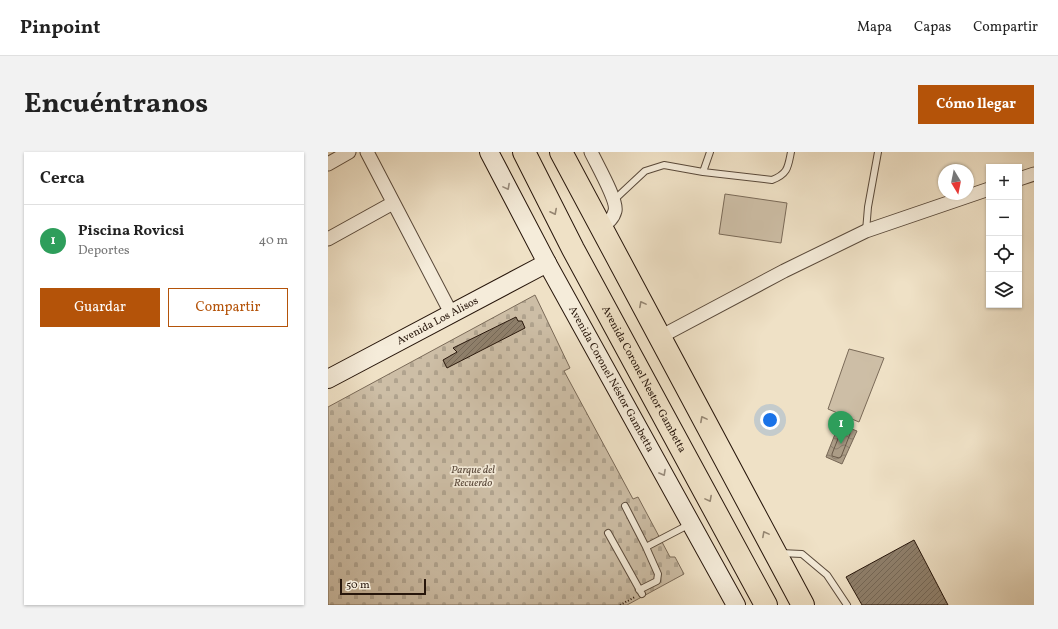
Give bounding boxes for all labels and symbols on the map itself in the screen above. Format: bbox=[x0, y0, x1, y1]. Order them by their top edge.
north arrow bbox=[938, 164, 974, 200]
one-way arrow bbox=[503, 182, 510, 190]
one-way arrow bbox=[549, 208, 557, 215]
street label: Avenida Los Alisos bbox=[394, 293, 481, 349]
one-way arrow bbox=[639, 301, 647, 309]
street label: Avenida Coronel Néstor Gambetta bbox=[565, 303, 658, 455]
street label: Avenida Coronel Nestor Gambetta bbox=[598, 303, 690, 456]
your location bbox=[760, 410, 780, 430]
pin: 1 bbox=[828, 411, 854, 444]
one-way arrow bbox=[701, 416, 708, 423]
park label: Parque del Recuerdo bbox=[451, 463, 495, 491]
one-way arrow bbox=[658, 469, 666, 476]
one-way arrow bbox=[704, 494, 712, 502]
one-way arrow bbox=[762, 530, 769, 538]
scale bar bbox=[340, 577, 426, 596]

